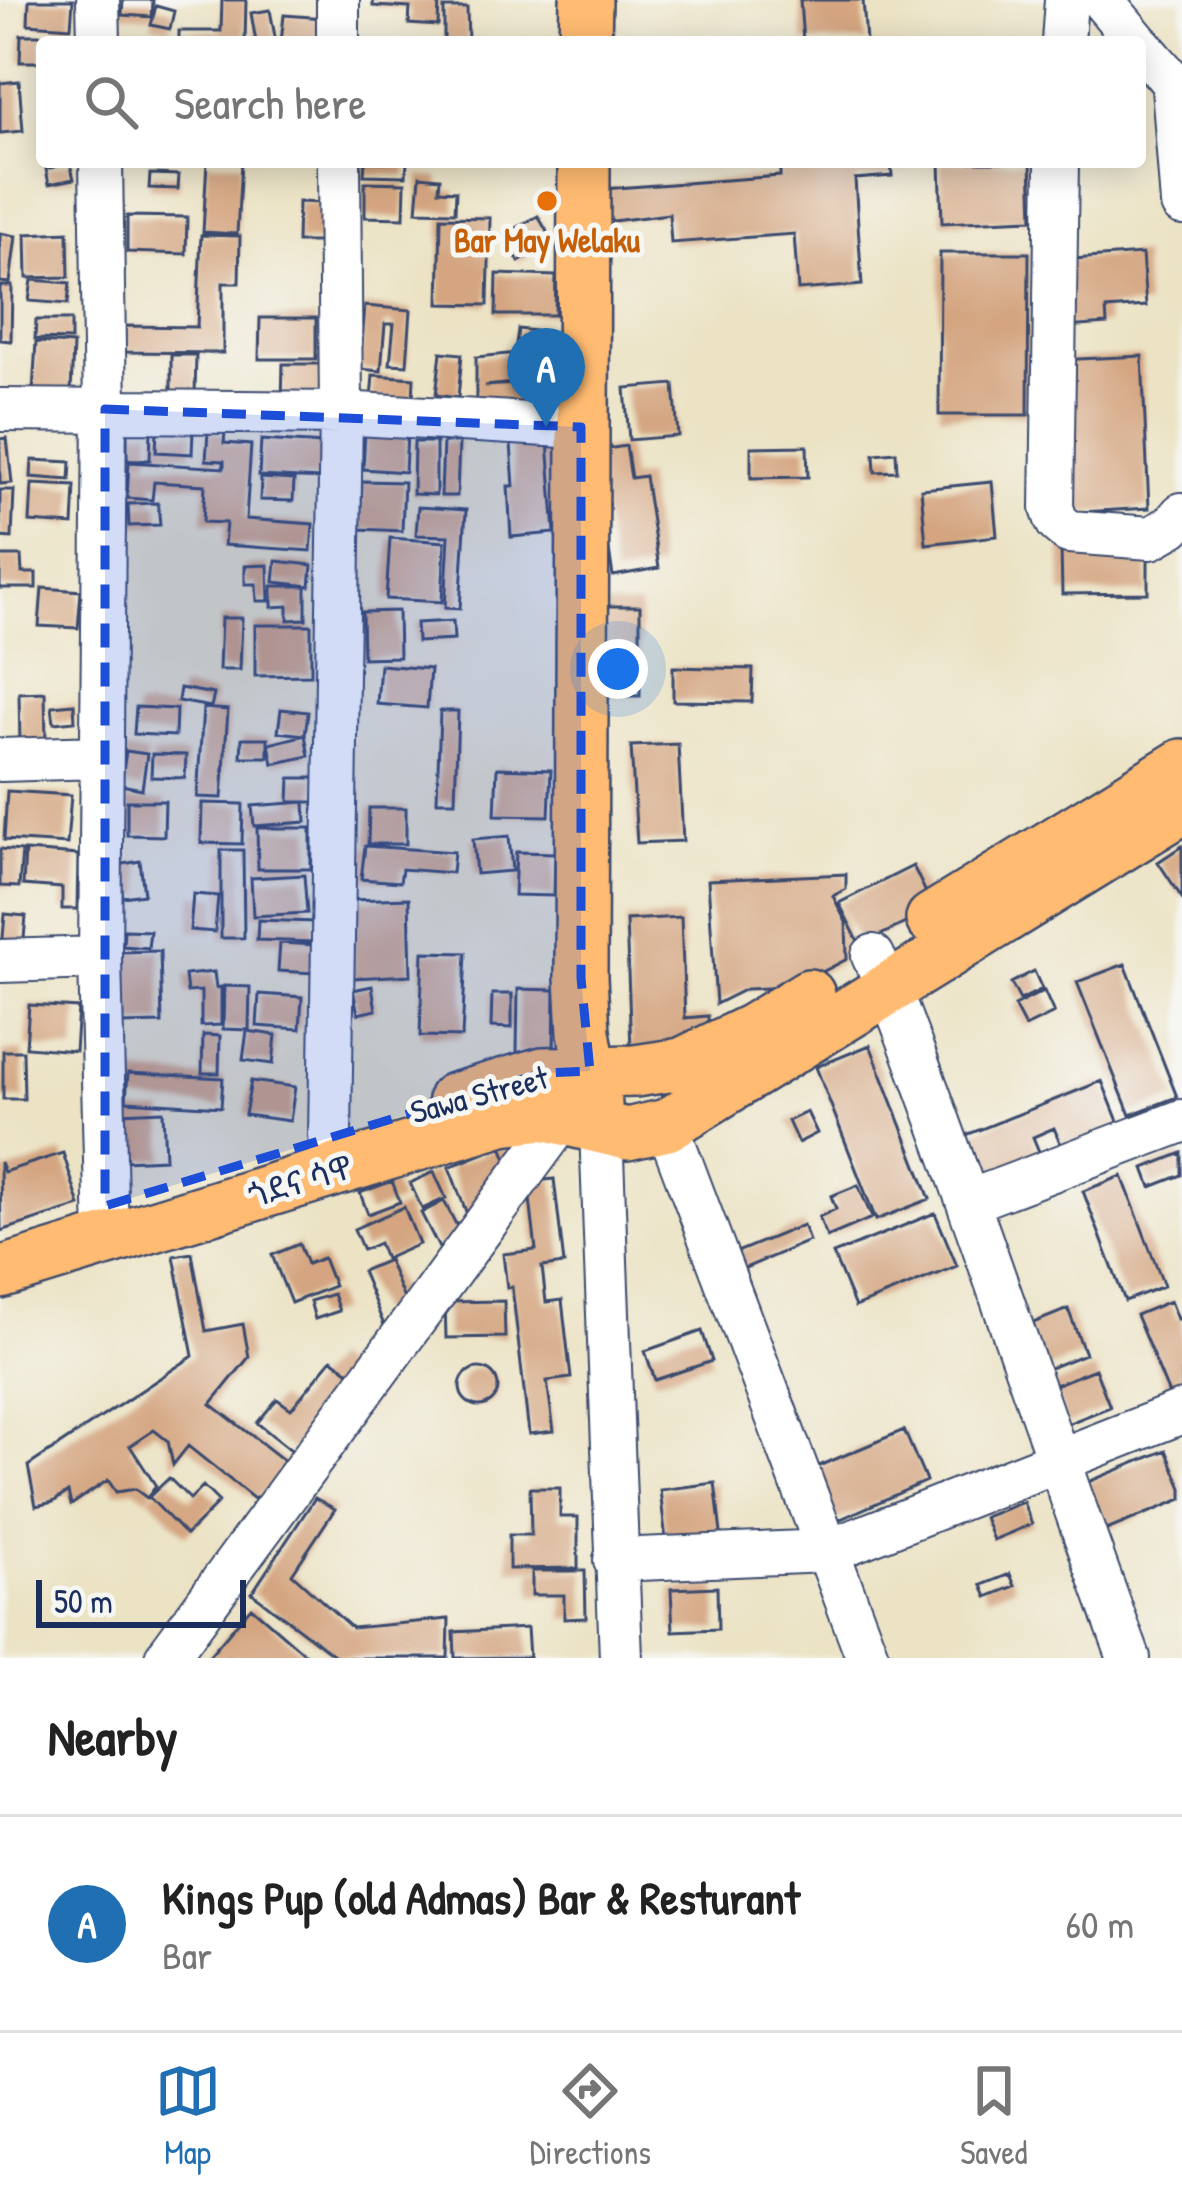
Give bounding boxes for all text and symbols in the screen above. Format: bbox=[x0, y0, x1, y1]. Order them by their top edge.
search box bbox=[36, 36, 1146, 168]
icon: search bbox=[78, 69, 144, 135]
text: Search here bbox=[174, 72, 366, 133]
marker: Bar May Welaku bbox=[534, 188, 560, 214]
place label: Bar May Welaku bbox=[454, 218, 641, 264]
pin: A bbox=[507, 328, 585, 427]
your location bbox=[588, 639, 648, 699]
street label: Sawa Street bbox=[405, 1054, 553, 1133]
street label: ጎደና ሳዋ bbox=[243, 1144, 357, 1218]
scale bar bbox=[36, 1574, 246, 1627]
text: 50 m bbox=[54, 1579, 113, 1623]
text: Nearby bbox=[48, 1702, 178, 1771]
text: Kings Pup (old Admas) Bar & Resturant bbox=[162, 1867, 800, 1928]
text: A bbox=[77, 1897, 97, 1950]
text: 60 m bbox=[1065, 1897, 1134, 1950]
text: Bar bbox=[162, 1928, 212, 1981]
tab: Map bbox=[155, 2058, 221, 2174]
tab: Directions bbox=[530, 2058, 651, 2174]
tab: Saved bbox=[960, 2058, 1027, 2174]

